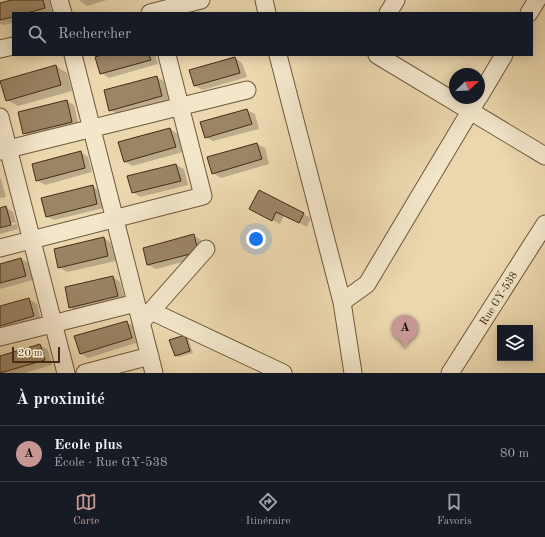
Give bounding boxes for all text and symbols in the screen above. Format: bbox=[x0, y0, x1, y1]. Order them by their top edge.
search box bbox=[12, 12, 533, 56]
icon: search bbox=[26, 23, 48, 45]
text: Rechercher bbox=[58, 27, 131, 42]
north arrow bbox=[449, 68, 485, 104]
your location bbox=[246, 229, 266, 249]
street label: Rue GY-538 bbox=[478, 270, 520, 328]
pin: A bbox=[392, 315, 418, 348]
map controls bbox=[497, 325, 533, 361]
button: layers bbox=[497, 325, 533, 361]
scale bar bbox=[12, 345, 60, 364]
text: 20 m bbox=[18, 348, 43, 359]
text: À proximité bbox=[16, 391, 105, 408]
text: Ecole plus bbox=[54, 438, 122, 453]
text: A bbox=[24, 447, 34, 460]
text: 80 m bbox=[500, 447, 529, 460]
text: École · Rue GY-538 bbox=[54, 456, 168, 469]
tab: Carte bbox=[73, 491, 99, 529]
tab: Itinéraire bbox=[246, 491, 291, 529]
tab: Favoris bbox=[437, 491, 472, 529]

